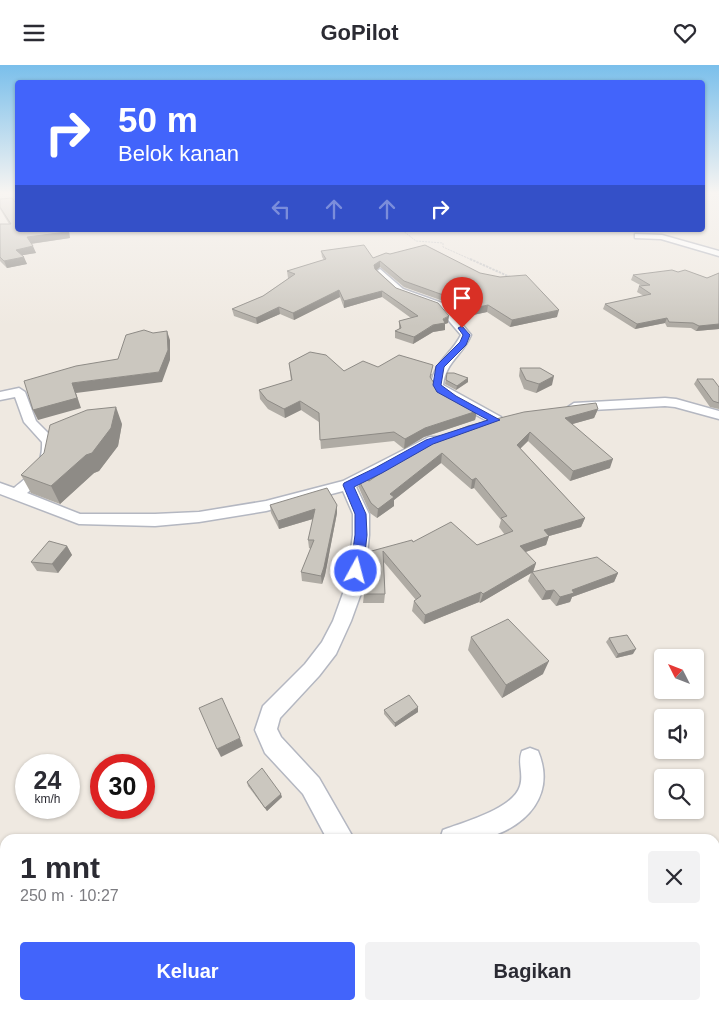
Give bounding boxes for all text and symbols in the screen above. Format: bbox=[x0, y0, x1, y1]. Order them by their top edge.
icon: menu bbox=[20, 19, 48, 47]
icon: heart bbox=[671, 19, 699, 47]
text: GoPilot bbox=[320, 20, 399, 45]
icon: right bbox=[35, 100, 100, 165]
text: 50 m bbox=[118, 100, 198, 139]
text: Belok kanan bbox=[118, 141, 239, 166]
icon: left bbox=[267, 195, 295, 223]
icon: ahead bbox=[320, 195, 348, 223]
icon: ahead bbox=[373, 195, 401, 223]
icon: right bbox=[426, 195, 454, 223]
pin bbox=[441, 277, 483, 328]
icon: arrive bbox=[448, 284, 476, 312]
position arrow bbox=[329, 544, 381, 596]
north arrow bbox=[654, 649, 704, 699]
map controls bbox=[654, 649, 704, 819]
button: sound bbox=[654, 709, 704, 759]
speed limit sign: 30 bbox=[90, 754, 155, 819]
text: 24 bbox=[34, 766, 61, 794]
button: search bbox=[654, 769, 704, 819]
text: km/h bbox=[34, 792, 61, 806]
text: 1 mnt bbox=[20, 851, 100, 884]
button: close bbox=[648, 851, 700, 903]
text: 250 m · 10:27 bbox=[20, 887, 119, 904]
button: Keluar bbox=[20, 942, 355, 1000]
button: Bagikan bbox=[365, 942, 700, 1000]

